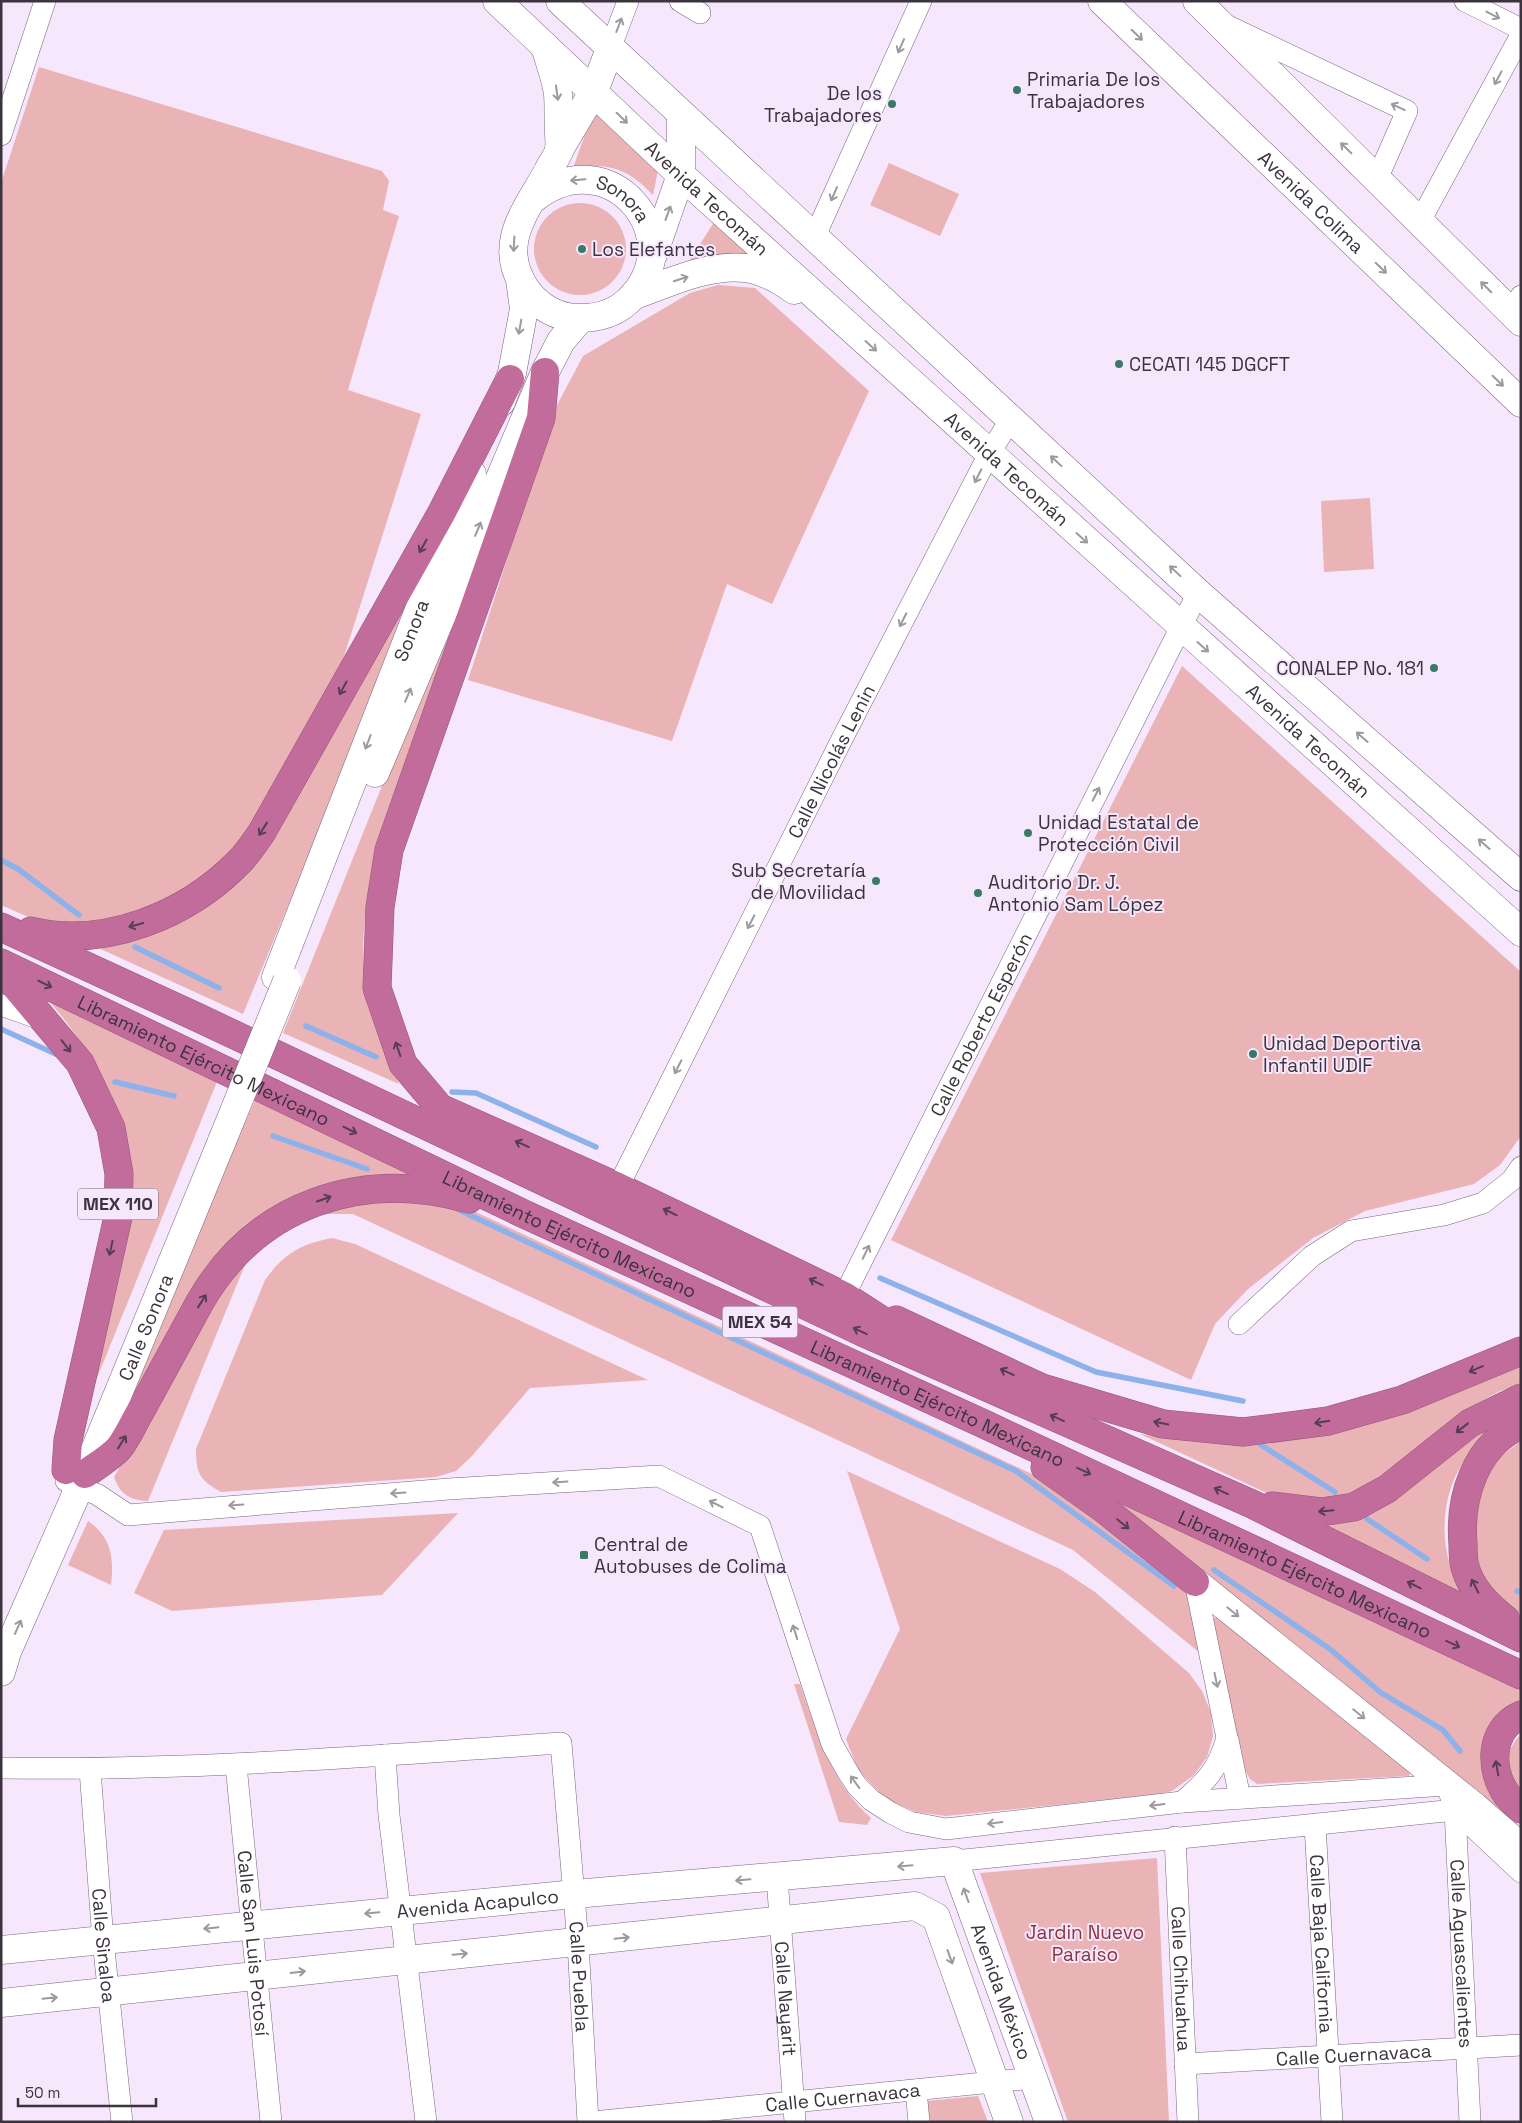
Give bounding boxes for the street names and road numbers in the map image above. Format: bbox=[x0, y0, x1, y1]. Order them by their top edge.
street label: Avenida Tecomán bbox=[639, 135, 774, 261]
street label: Avenida Colima bbox=[1253, 145, 1369, 259]
street label: Sonora bbox=[593, 170, 656, 227]
street label: Avenida Tecomán bbox=[939, 407, 1074, 532]
street label: Sonora bbox=[388, 596, 435, 665]
street label: Avenida Tecomán bbox=[1241, 678, 1376, 803]
street label: Calle Nicolás Lenin bbox=[782, 681, 881, 843]
street label: Calle Roberto Esperón bbox=[924, 929, 1038, 1121]
street label: Libramiento Ejército Mexicano bbox=[73, 990, 334, 1132]
street label: Libramiento Ejército Mexicano bbox=[438, 1165, 700, 1304]
road number: MEX 110 bbox=[78, 1188, 158, 1220]
street label: Calle Sonora bbox=[113, 1270, 179, 1384]
road number: MEX 54 bbox=[722, 1306, 798, 1338]
street label: Libramiento Ejército Mexicano bbox=[806, 1334, 1069, 1473]
street label: Libramiento Ejército Mexicano bbox=[1174, 1504, 1435, 1644]
street label: Calle San Luis Potosí bbox=[231, 1849, 275, 2038]
street label: Calle Baja California bbox=[1304, 1854, 1339, 2034]
street label: Calle Aguascalientes bbox=[1444, 1858, 1478, 2048]
street label: Avenida Acapulco bbox=[396, 1884, 560, 1924]
street label: Calle Sinaloa bbox=[86, 1887, 121, 2004]
street label: Calle Chihuahua bbox=[1165, 1906, 1197, 2052]
street label: Calle Puebla bbox=[563, 1920, 595, 2033]
street label: Avenida México bbox=[965, 1920, 1037, 2063]
street label: Calle Nayarit bbox=[769, 1940, 802, 2057]
street label: Calle Cuernavaca bbox=[1275, 2038, 1432, 2072]
street label: Calle Cuernavaca bbox=[764, 2077, 922, 2118]

